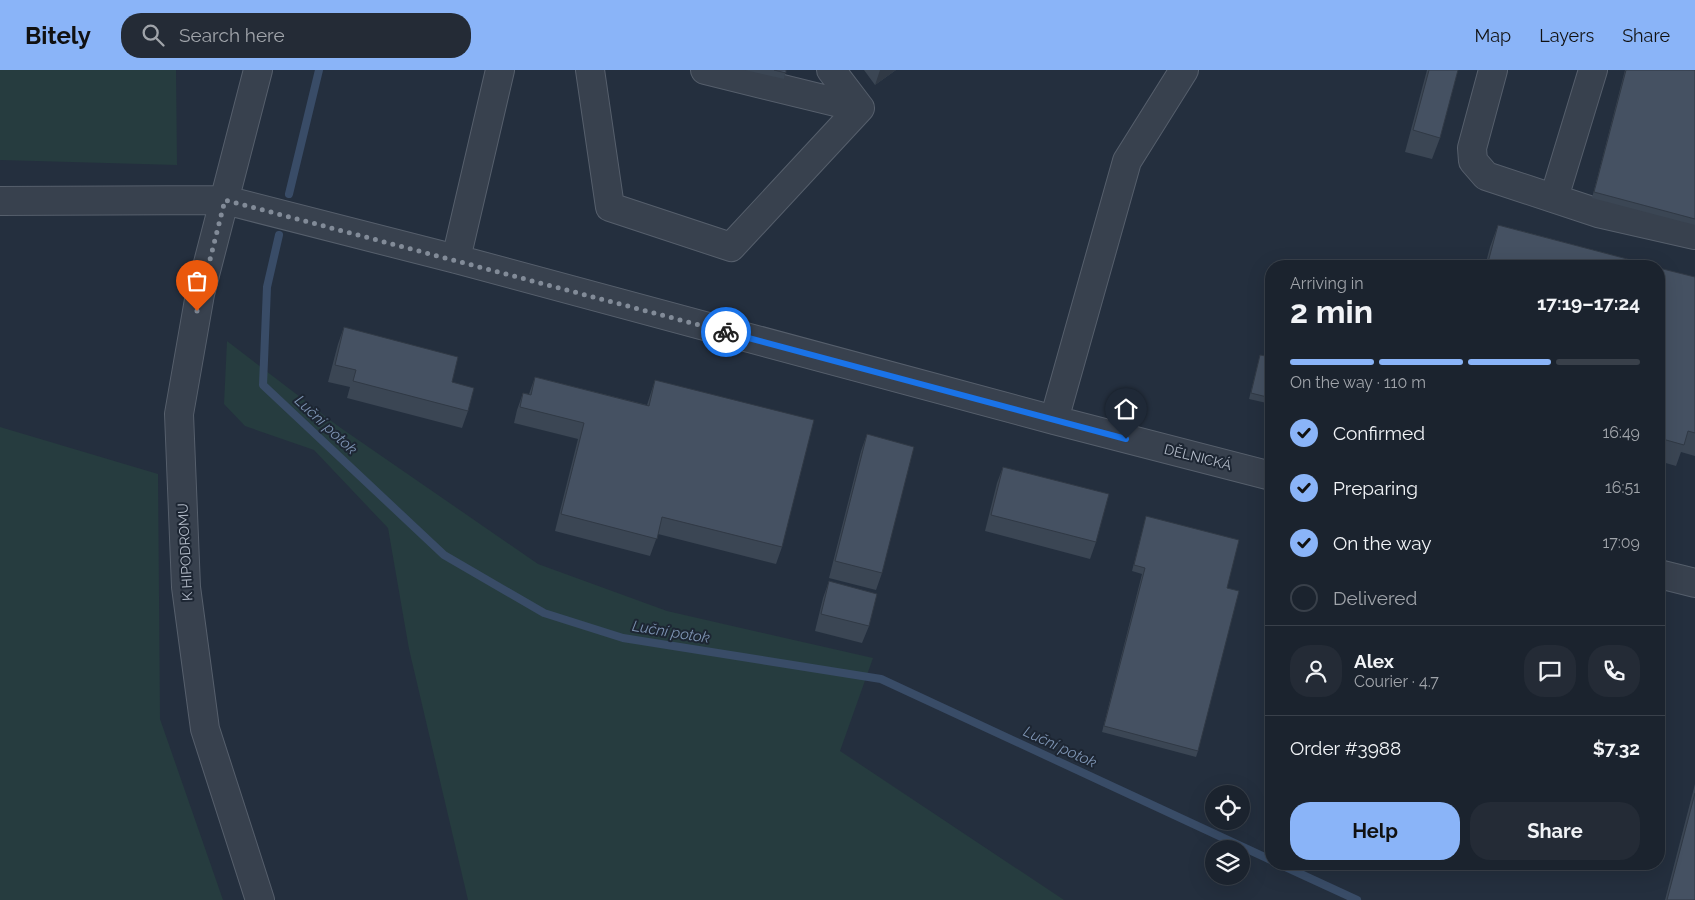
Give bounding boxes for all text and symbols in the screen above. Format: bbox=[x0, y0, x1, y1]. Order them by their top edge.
search box bbox=[121, 13, 471, 58]
text: Bitely bbox=[25, 21, 91, 50]
icon: search bbox=[139, 21, 167, 49]
text: Search here bbox=[179, 24, 285, 46]
text: Map bbox=[1475, 25, 1511, 46]
text: Layers bbox=[1539, 25, 1594, 46]
text: Share bbox=[1622, 25, 1670, 46]
pin bbox=[176, 260, 218, 311]
icon: bag bbox=[183, 267, 211, 295]
text: Arriving in bbox=[1290, 274, 1364, 293]
text: 17:19–17:24 bbox=[1537, 292, 1640, 314]
text: 2 min bbox=[1290, 293, 1373, 330]
courier bbox=[701, 307, 751, 357]
icon: bike bbox=[712, 318, 740, 346]
text: On the way · 110 m bbox=[1290, 373, 1426, 392]
pin bbox=[1105, 388, 1147, 439]
water label: Luční potok bbox=[291, 392, 361, 458]
icon: home bbox=[1112, 395, 1140, 423]
icon: check bbox=[1290, 419, 1318, 447]
text: Confirmed bbox=[1333, 422, 1425, 444]
text: 16:49 bbox=[1602, 423, 1640, 442]
street label: DĚLNICKÁ bbox=[1163, 440, 1234, 473]
icon: check bbox=[1290, 474, 1318, 502]
text: Preparing bbox=[1333, 477, 1418, 499]
text: 16:51 bbox=[1605, 478, 1640, 497]
street label: K HIPODROMU bbox=[174, 503, 196, 601]
icon: check bbox=[1290, 529, 1318, 557]
text: On the way bbox=[1333, 532, 1432, 554]
text: 17:09 bbox=[1603, 533, 1640, 552]
text: Delivered bbox=[1333, 587, 1417, 609]
water label: Luční potok bbox=[631, 617, 711, 647]
button: person bbox=[1290, 645, 1342, 697]
button: chat bbox=[1524, 645, 1576, 697]
button: phone bbox=[1588, 645, 1640, 697]
text: Alex bbox=[1354, 650, 1394, 672]
text: Courier · 4.7 bbox=[1354, 672, 1439, 691]
water label: Luční potok bbox=[1021, 722, 1099, 772]
text: Order #3988 bbox=[1290, 737, 1401, 759]
text: $7.32 bbox=[1593, 737, 1640, 759]
map controls bbox=[1205, 785, 1250, 885]
button: locate bbox=[1205, 785, 1250, 830]
button: Help bbox=[1290, 802, 1460, 860]
button: Share bbox=[1470, 802, 1640, 860]
button: layers bbox=[1205, 840, 1250, 885]

